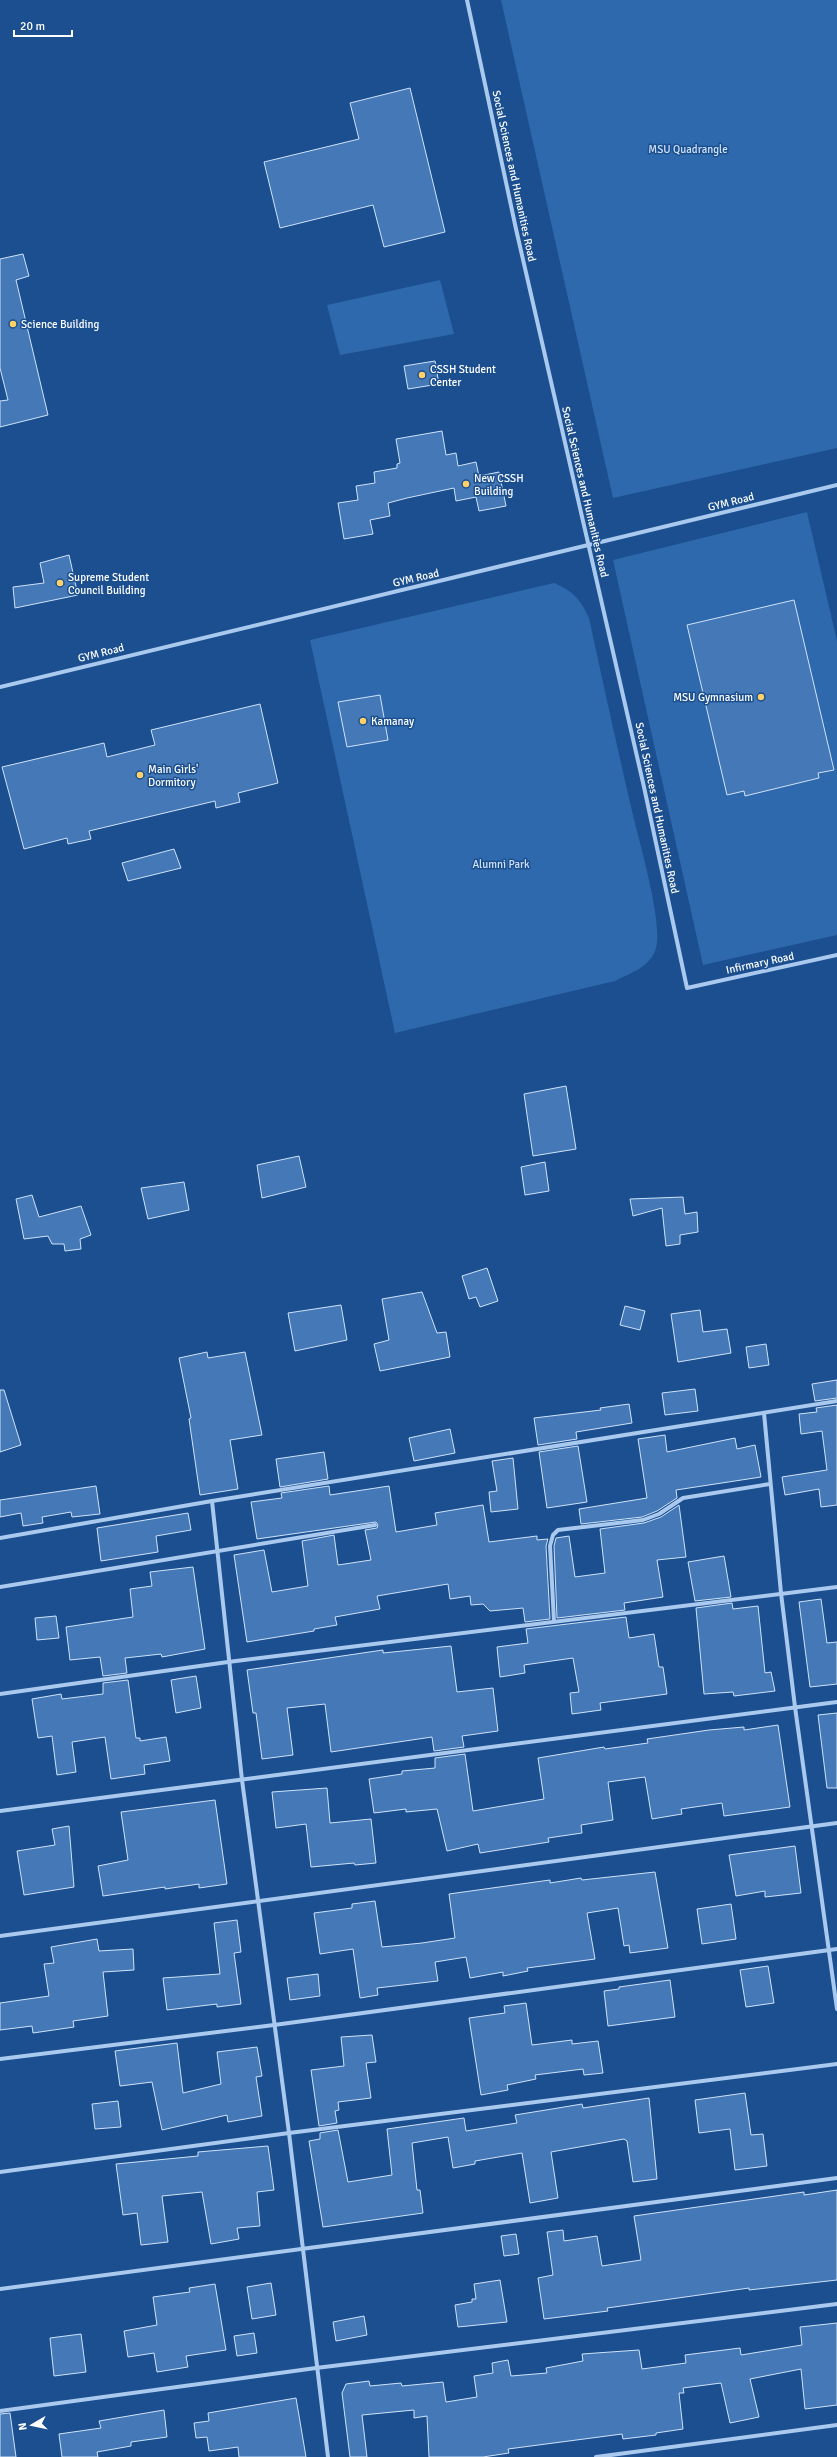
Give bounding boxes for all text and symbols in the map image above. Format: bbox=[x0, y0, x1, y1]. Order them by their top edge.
scale bar bbox=[14, 12, 72, 38]
text: 20 m bbox=[20, 19, 45, 34]
street label: Social Sciences and Humanities Road bbox=[489, 89, 539, 263]
park label: MSU Quadrangle bbox=[648, 143, 728, 156]
place label: Science Building bbox=[21, 318, 99, 331]
marker: Science Building bbox=[8, 319, 18, 329]
place label: CSSH Student Center bbox=[430, 363, 496, 389]
marker: CSSH Student Center bbox=[417, 370, 427, 380]
street label: Social Sciences and Humanities Road bbox=[559, 405, 611, 579]
place label: New CSSH Building bbox=[474, 472, 524, 498]
marker: New CSSH Building bbox=[461, 479, 471, 489]
street label: GYM Road bbox=[707, 490, 756, 514]
street label: GYM Road bbox=[392, 566, 441, 590]
place label: Supreme Student Council Building bbox=[68, 571, 149, 597]
marker: Supreme Student Council Building bbox=[55, 578, 65, 588]
street label: GYM Road bbox=[77, 641, 126, 665]
place label: MSU Gymnasium bbox=[673, 691, 753, 704]
marker: MSU Gymnasium bbox=[756, 692, 766, 702]
place label: Kamanay bbox=[371, 715, 415, 728]
marker: Kamanay bbox=[358, 716, 368, 726]
street label: Social Sciences and Humanities Road bbox=[632, 721, 682, 895]
place label: Main Girls' Dormitory bbox=[148, 763, 198, 789]
marker: Main Girls' Dormitory bbox=[135, 770, 145, 780]
park label: Alumni Park bbox=[472, 858, 530, 871]
street label: Infirmary Road bbox=[725, 949, 795, 977]
north arrow bbox=[12, 2405, 52, 2445]
text: N bbox=[16, 2422, 30, 2431]

